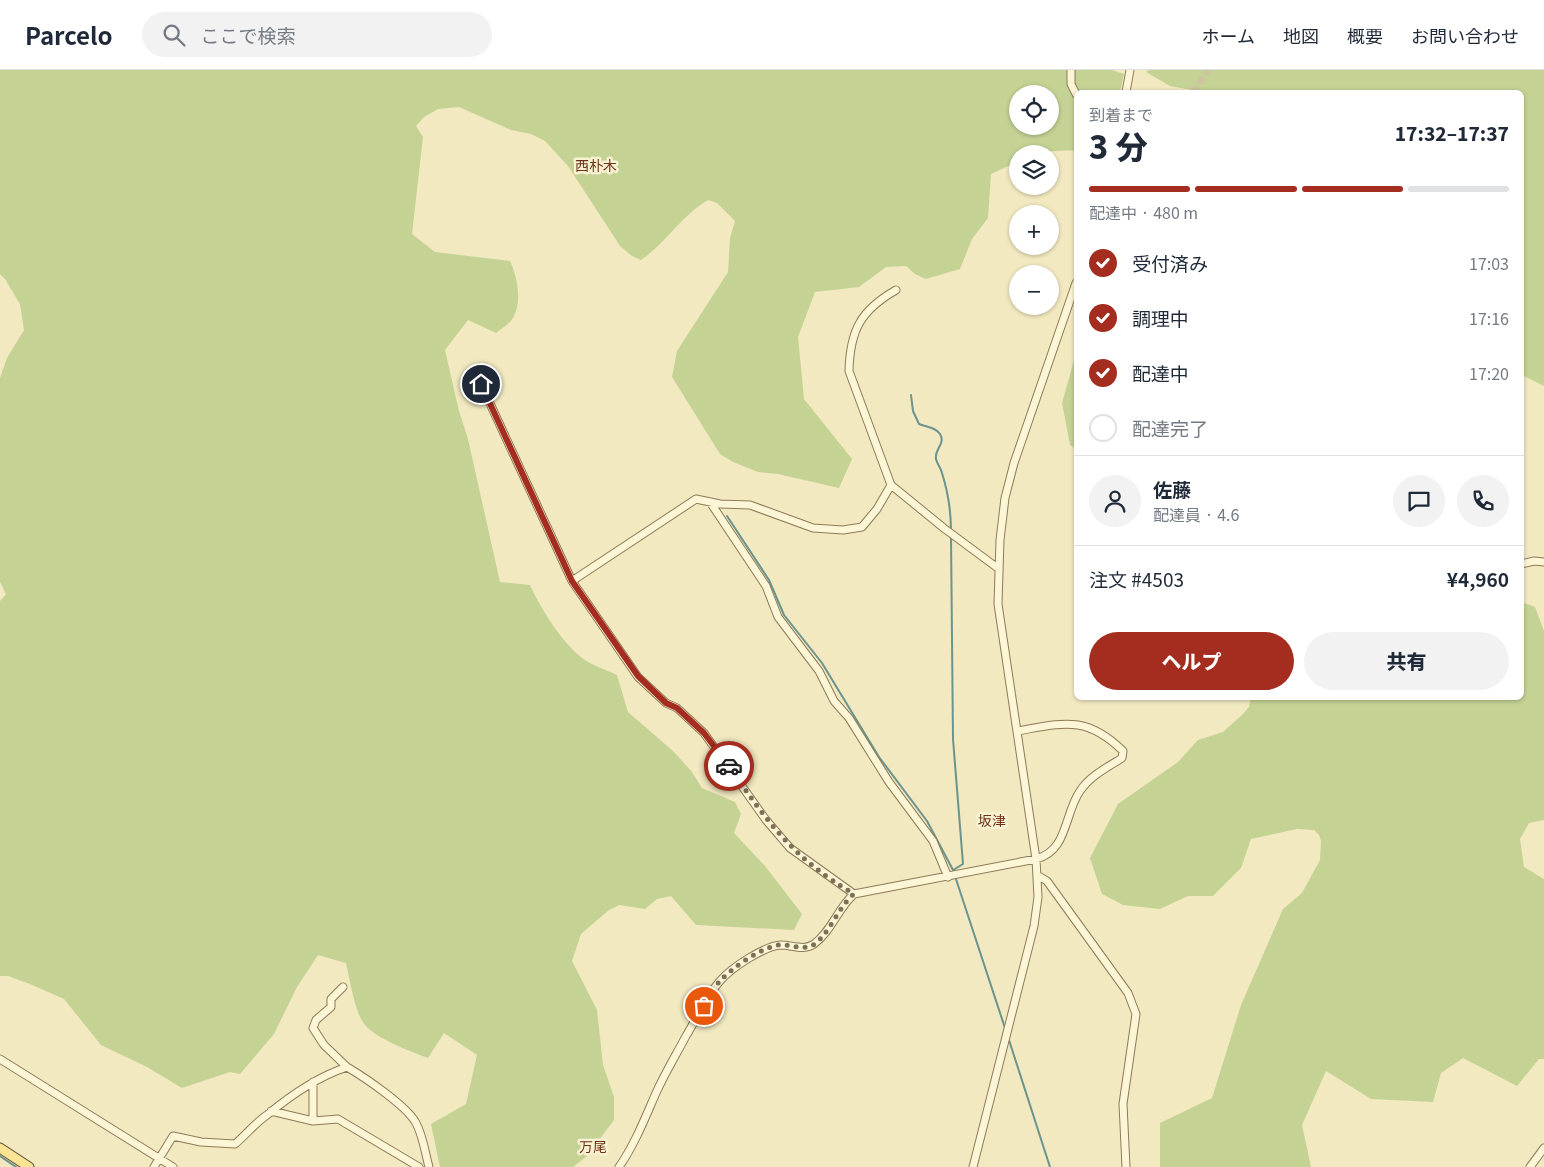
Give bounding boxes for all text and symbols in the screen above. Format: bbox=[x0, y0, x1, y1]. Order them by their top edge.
search box bbox=[142, 12, 492, 57]
text: Parcelo bbox=[25, 17, 112, 52]
icon: search bbox=[160, 21, 188, 49]
text: ここで検索 bbox=[200, 21, 296, 48]
text: ホーム bbox=[1202, 22, 1255, 48]
text: 地図 bbox=[1283, 22, 1319, 48]
text: 概要 bbox=[1347, 22, 1383, 48]
text: お問い合わせ bbox=[1411, 22, 1519, 48]
map controls bbox=[1009, 85, 1059, 315]
button: locate bbox=[1009, 85, 1059, 135]
text: 到着まで bbox=[1089, 102, 1153, 126]
text: 17:32–17:37 bbox=[1395, 119, 1509, 146]
text: 3 分 bbox=[1089, 122, 1147, 168]
button: layers bbox=[1009, 145, 1059, 195]
district label: 西朴木 bbox=[575, 155, 617, 175]
text: 配達中 · 480 m bbox=[1089, 200, 1198, 224]
button: + bbox=[1009, 205, 1059, 255]
icon: check bbox=[1089, 249, 1117, 277]
text: 受付済み bbox=[1132, 249, 1208, 276]
text: 17:03 bbox=[1469, 251, 1509, 275]
button: − bbox=[1009, 265, 1059, 315]
icon: check bbox=[1089, 304, 1117, 332]
text: 調理中 bbox=[1132, 304, 1189, 331]
text: 17:16 bbox=[1469, 306, 1509, 330]
icon: check bbox=[1089, 359, 1117, 387]
text: 配達中 bbox=[1132, 359, 1189, 386]
text: 17:20 bbox=[1469, 361, 1509, 385]
pin bbox=[460, 363, 502, 405]
icon: home bbox=[467, 370, 495, 398]
text: 配達完了 bbox=[1132, 414, 1208, 441]
button: person bbox=[1089, 475, 1141, 527]
text: 佐藤 bbox=[1153, 475, 1191, 502]
button: chat bbox=[1393, 475, 1445, 527]
button: phone bbox=[1457, 475, 1509, 527]
text: 配達員 · 4.6 bbox=[1153, 502, 1239, 526]
text: 注文 #4503 bbox=[1089, 565, 1184, 592]
text: ¥4,960 bbox=[1447, 565, 1509, 592]
button: ヘルプ bbox=[1089, 632, 1294, 690]
button: 共有 bbox=[1304, 632, 1509, 690]
courier bbox=[704, 741, 754, 791]
icon: car bbox=[715, 752, 743, 780]
district label: 坂津 bbox=[978, 810, 1006, 830]
pin bbox=[683, 985, 725, 1027]
icon: bag bbox=[690, 992, 718, 1020]
district label: 万尾 bbox=[579, 1136, 607, 1156]

